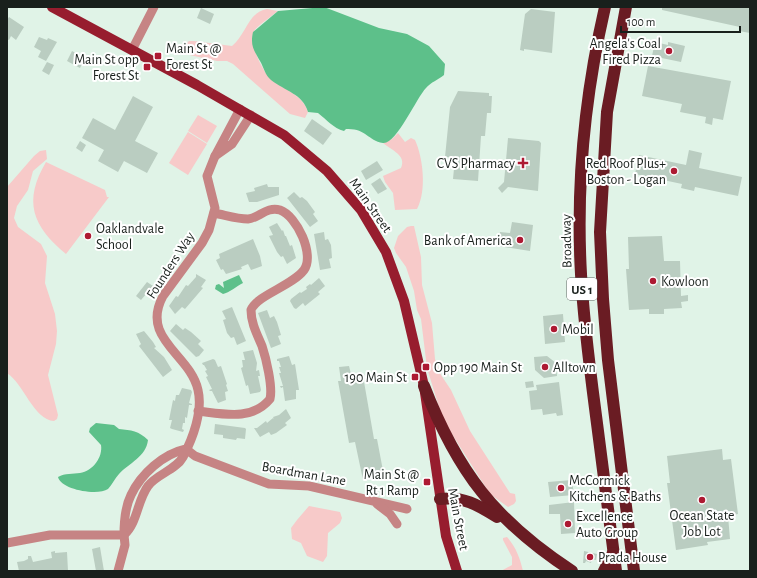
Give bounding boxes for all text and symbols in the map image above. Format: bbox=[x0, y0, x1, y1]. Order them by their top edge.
scale bar bbox=[621, 8, 740, 34]
text: 100 m bbox=[627, 16, 655, 28]
place label: Angela's Coal Fired Pizza bbox=[589, 37, 662, 67]
place label: Main St @ Forest St bbox=[166, 42, 222, 72]
marker: Angela's Coal Fired Pizza bbox=[664, 46, 674, 56]
marker: Main St @ Forest St bbox=[153, 51, 163, 61]
place label: Main St opp Forest St bbox=[74, 53, 140, 83]
marker: Main St opp Forest St bbox=[142, 62, 152, 72]
place label: CVS Pharmacy bbox=[437, 157, 515, 171]
place label: Red Roof Plus+ Boston - Logan bbox=[586, 157, 666, 187]
marker: CVS Pharmacy bbox=[518, 158, 528, 168]
marker: Red Roof Plus+ Boston - Logan bbox=[669, 166, 679, 176]
street label: Main Street bbox=[346, 176, 394, 236]
street label: Broadway bbox=[560, 214, 574, 268]
place label: Oaklandvale School bbox=[96, 222, 164, 252]
street label: Founders Way bbox=[144, 230, 198, 301]
marker: Oaklandvale School bbox=[83, 231, 93, 241]
place label: Bank of America bbox=[424, 234, 513, 248]
marker: Bank of America bbox=[515, 235, 525, 245]
place label: Kowloon bbox=[661, 275, 709, 289]
marker: Kowloon bbox=[648, 276, 658, 286]
road number: US 1 bbox=[567, 278, 597, 300]
place label: Mobil bbox=[562, 323, 594, 337]
marker: Mobil bbox=[549, 324, 559, 334]
place label: Opp 190 Main St bbox=[434, 361, 522, 375]
place label: Alltown bbox=[553, 361, 596, 375]
marker: Opp 190 Main St bbox=[421, 362, 431, 372]
marker: Alltown bbox=[540, 362, 550, 372]
place label: 190 Main St bbox=[345, 371, 408, 385]
marker: 190 Main St bbox=[410, 372, 420, 382]
street label: Boardman Lane bbox=[261, 460, 347, 488]
place label: Main St @ Rt 1 Ramp bbox=[364, 468, 419, 498]
place label: McCormick Kitchens & Baths bbox=[569, 474, 661, 504]
marker: Main St @ Rt 1 Ramp bbox=[422, 477, 432, 487]
marker: McCormick Kitchens & Baths bbox=[556, 483, 566, 493]
street label: Main Street bbox=[445, 487, 471, 552]
marker: Ocean State Job Lot bbox=[697, 495, 707, 505]
place label: Ocean State Job Lot bbox=[670, 509, 734, 539]
place label: Excellence Auto Group bbox=[576, 510, 638, 540]
marker: Excellence Auto Group bbox=[563, 519, 573, 529]
place label: Prada House bbox=[598, 551, 667, 565]
marker: Prada House bbox=[585, 552, 595, 562]

